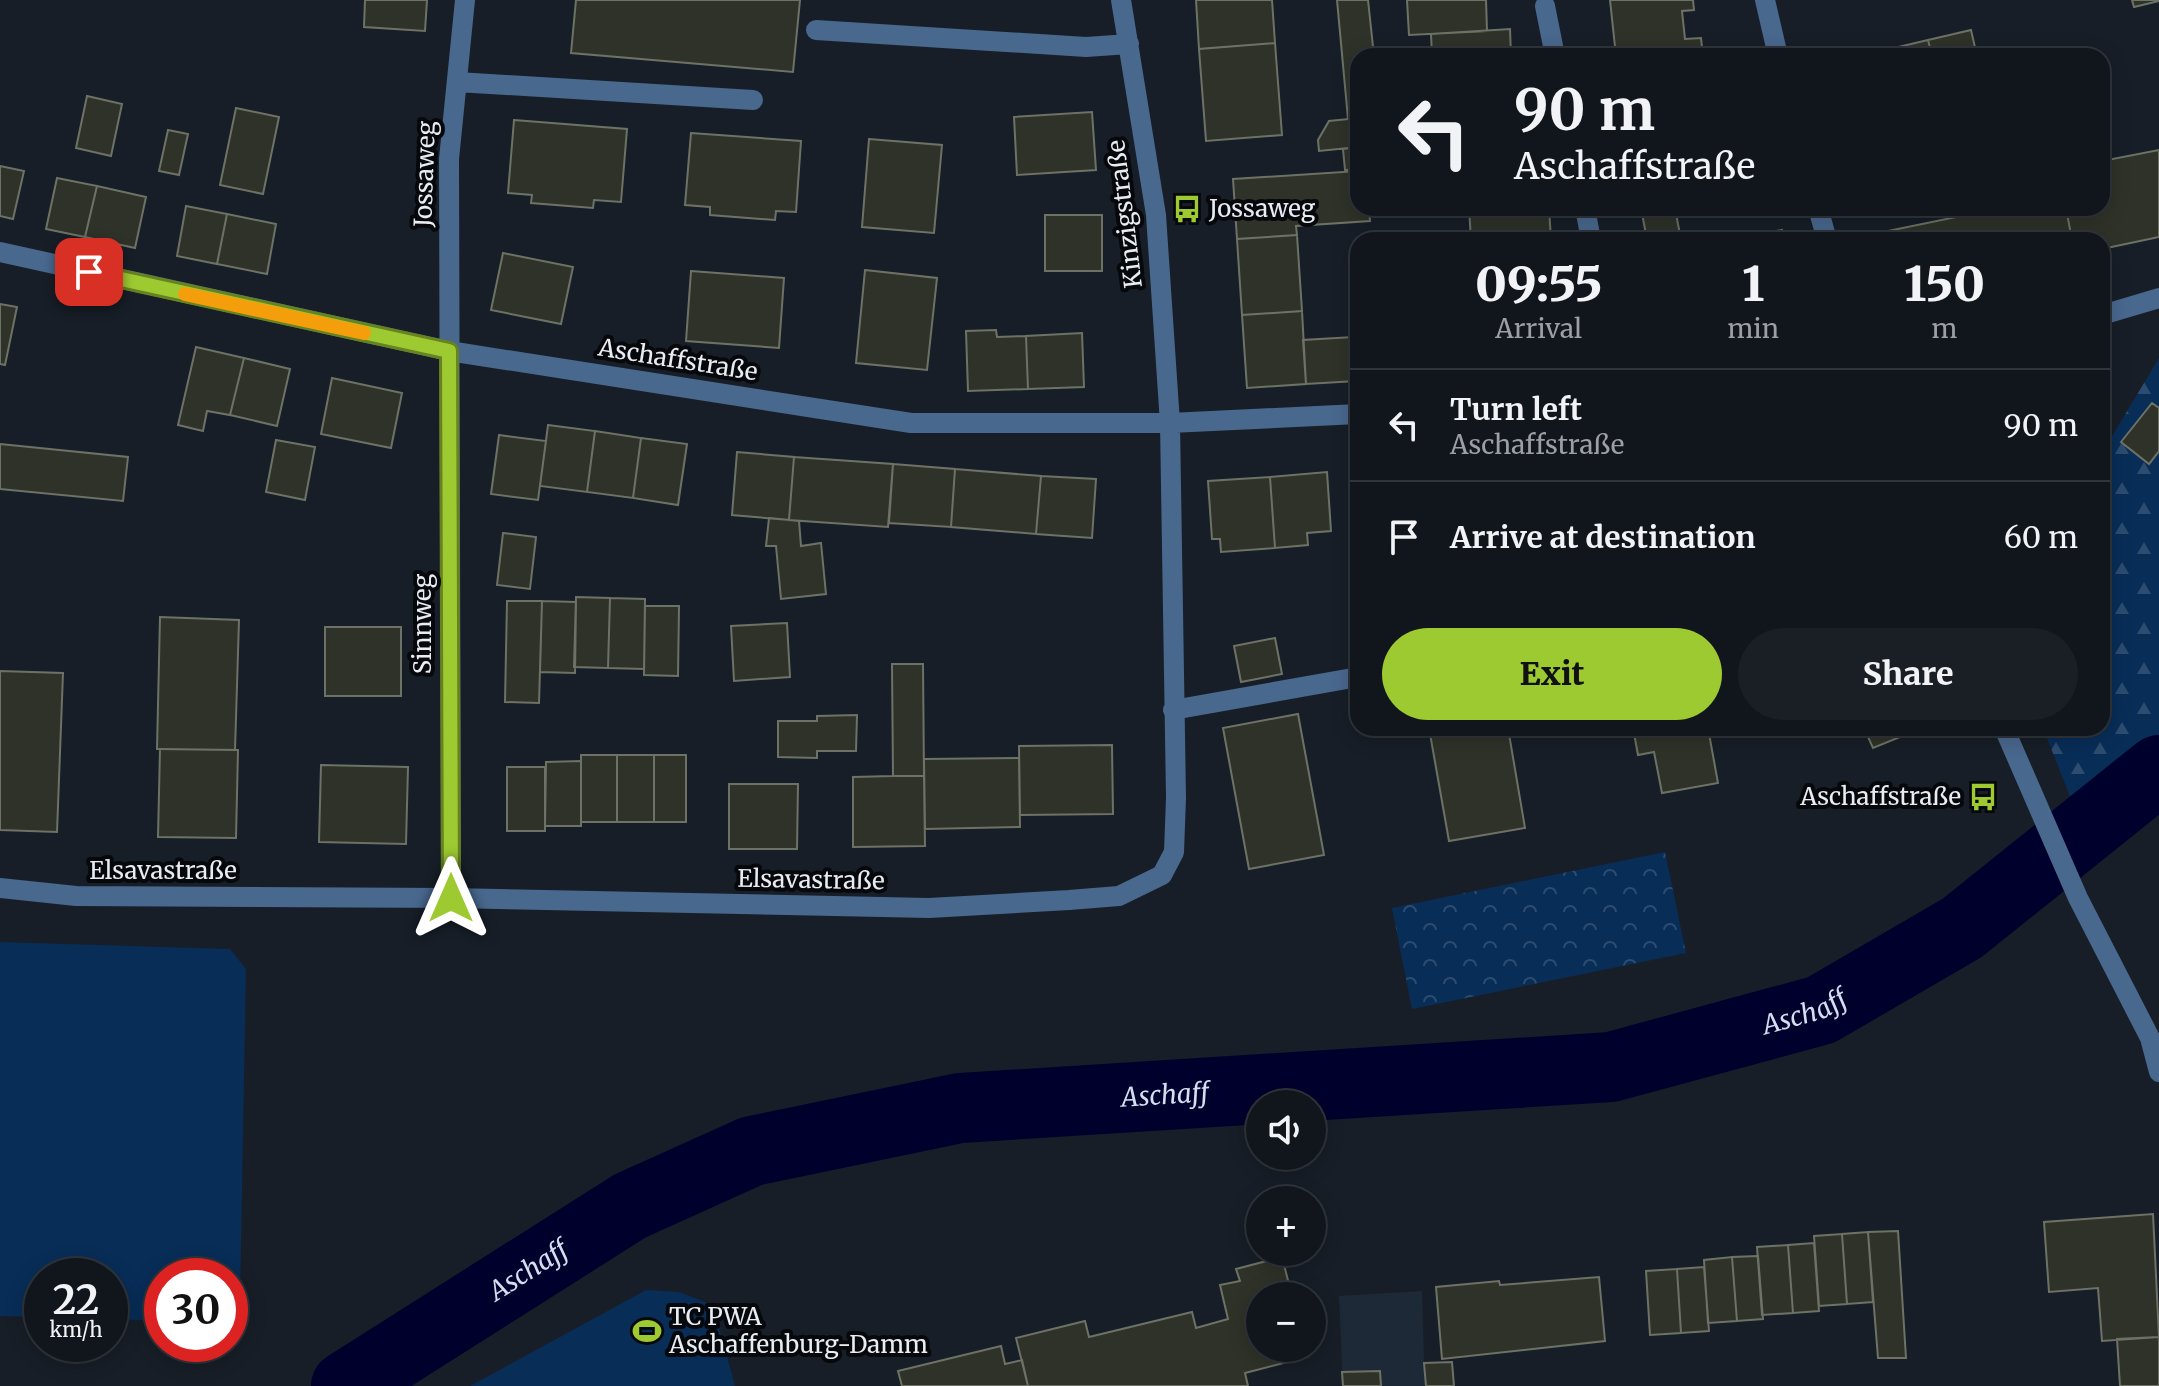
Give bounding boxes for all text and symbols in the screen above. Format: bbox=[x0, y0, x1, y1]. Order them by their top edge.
text: 90 m bbox=[1514, 75, 1655, 145]
icon: left bbox=[1382, 80, 1486, 184]
street label: Jossaweg bbox=[407, 120, 442, 229]
street label: Kinzigstraße bbox=[1100, 138, 1149, 290]
text: Aschaffstraße bbox=[1514, 144, 1755, 189]
place label: Jossaweg bbox=[1208, 193, 1316, 224]
bus stop icon: Jossaweg bbox=[1172, 194, 1202, 224]
pin bbox=[55, 238, 123, 306]
icon: arrive bbox=[67, 250, 111, 294]
text: 09:55 bbox=[1475, 254, 1602, 314]
text: 1 bbox=[1742, 254, 1764, 314]
text: 150 bbox=[1904, 254, 1985, 314]
text: Arrival bbox=[1495, 312, 1582, 345]
text: min bbox=[1727, 312, 1779, 345]
text: m bbox=[1932, 312, 1957, 345]
street label: Aschaffstraße bbox=[595, 331, 760, 387]
text: Turn left bbox=[1450, 390, 1582, 428]
icon: left bbox=[1382, 403, 1426, 447]
text: 90 m bbox=[2004, 406, 2078, 444]
text: Aschaffstraße bbox=[1450, 428, 1624, 461]
icon: arrive bbox=[1382, 515, 1426, 559]
text: Arrive at destination bbox=[1450, 518, 1756, 556]
text: 60 m bbox=[2004, 518, 2078, 556]
street label: Sinnweg bbox=[407, 573, 438, 674]
button: Exit bbox=[1382, 628, 1722, 720]
button: Share bbox=[1738, 628, 2078, 720]
place label: Aschaffstraße bbox=[1799, 781, 1961, 812]
bus stop icon: Aschaffstraße bbox=[1968, 782, 1998, 812]
street label: Elsavastraße bbox=[89, 855, 237, 886]
position arrow bbox=[409, 856, 493, 940]
street label: Elsavastraße bbox=[737, 863, 885, 896]
water label: Aschaff bbox=[1756, 980, 1856, 1042]
water label: Aschaff bbox=[1118, 1075, 1213, 1114]
map controls bbox=[1246, 1090, 1326, 1362]
button: sound bbox=[1246, 1090, 1326, 1170]
button: + bbox=[1246, 1186, 1326, 1266]
water label: Aschaff bbox=[481, 1231, 577, 1308]
speed limit sign: 30 bbox=[144, 1258, 248, 1362]
text: 22 bbox=[53, 1275, 99, 1325]
button: − bbox=[1246, 1282, 1326, 1362]
place label: TC PWA Aschaffenburg-Damm bbox=[668, 1301, 928, 1360]
sports icon: TC PWA Aschaffenburg-Damm bbox=[632, 1316, 662, 1346]
text: km/h bbox=[50, 1317, 102, 1342]

